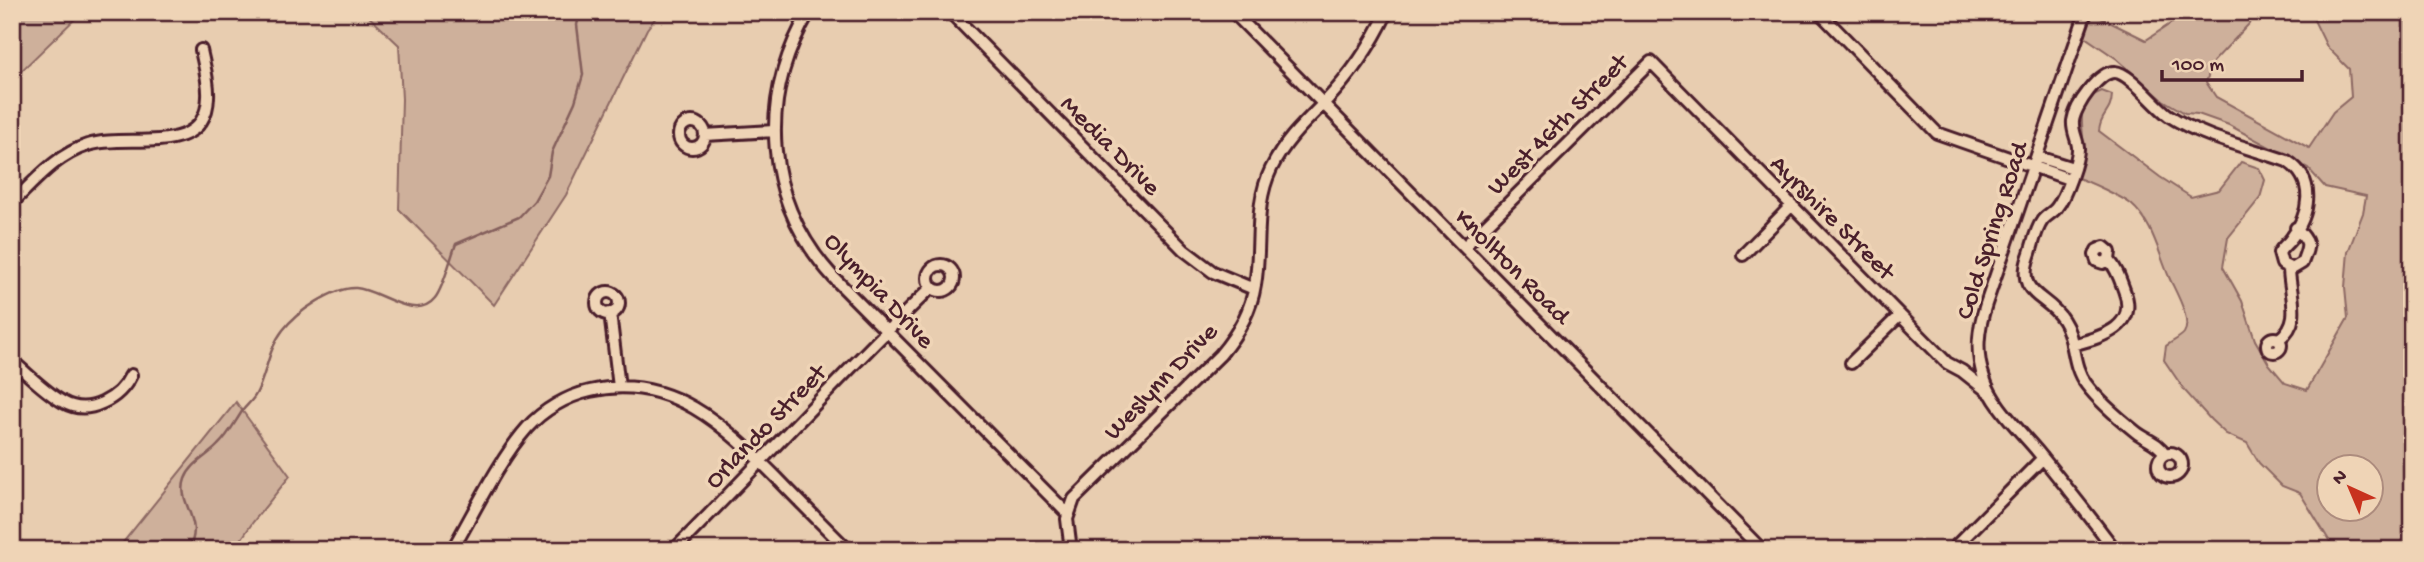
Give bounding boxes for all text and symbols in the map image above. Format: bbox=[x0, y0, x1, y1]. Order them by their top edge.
scale bar bbox=[2162, 38, 2302, 82]
street label: West 46th Street bbox=[1482, 47, 1638, 203]
text: 100 m bbox=[2171, 54, 2224, 79]
street label: Media Drive bbox=[1052, 90, 1166, 204]
street label: Cold Spring Road bbox=[1951, 137, 2038, 324]
street label: Ayrshire Street bbox=[1762, 150, 1902, 290]
street label: Knollton Road bbox=[1446, 204, 1576, 334]
street label: Olympia Drive bbox=[816, 227, 940, 357]
street label: Weslynn Drive bbox=[1099, 318, 1226, 448]
street label: Orlando Street bbox=[700, 358, 836, 497]
north arrow bbox=[2316, 454, 2386, 524]
text: N bbox=[2328, 466, 2353, 491]

